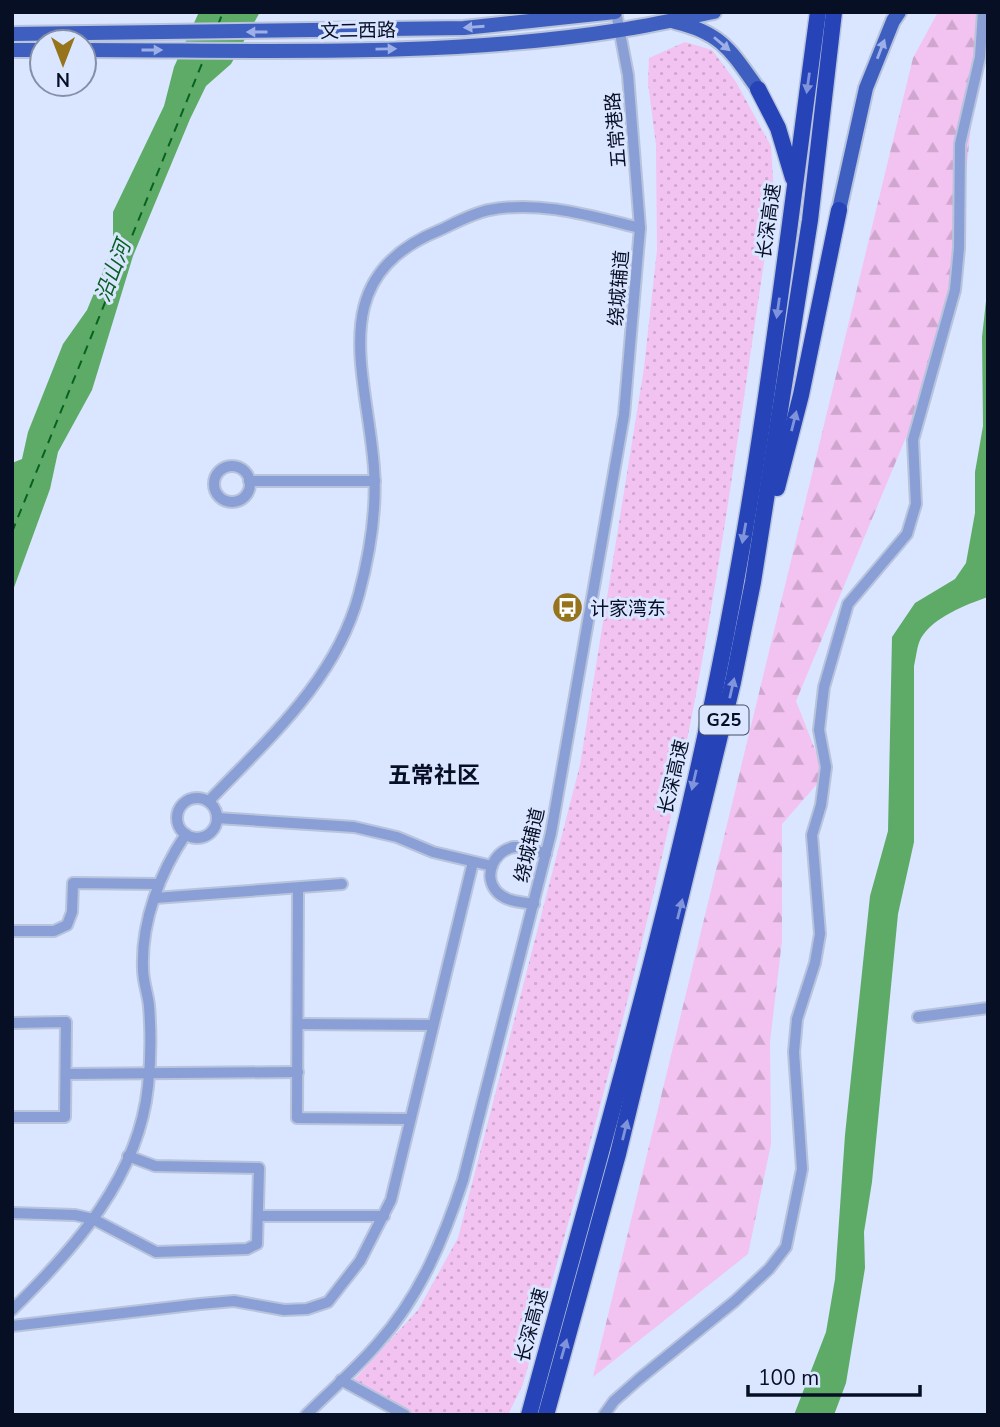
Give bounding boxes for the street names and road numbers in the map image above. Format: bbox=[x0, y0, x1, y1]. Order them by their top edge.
street label: 文二西路 bbox=[320, 17, 396, 45]
street label: 五常港路 bbox=[600, 91, 632, 169]
street label: 长深高速 bbox=[751, 182, 787, 261]
street label: 绕城辅道 bbox=[603, 249, 635, 327]
road number: G25 bbox=[700, 706, 748, 734]
street label: 长深高速 bbox=[653, 737, 695, 817]
street label: 绕城辅道 bbox=[509, 805, 551, 885]
street label: 长深高速 bbox=[510, 1285, 554, 1365]

